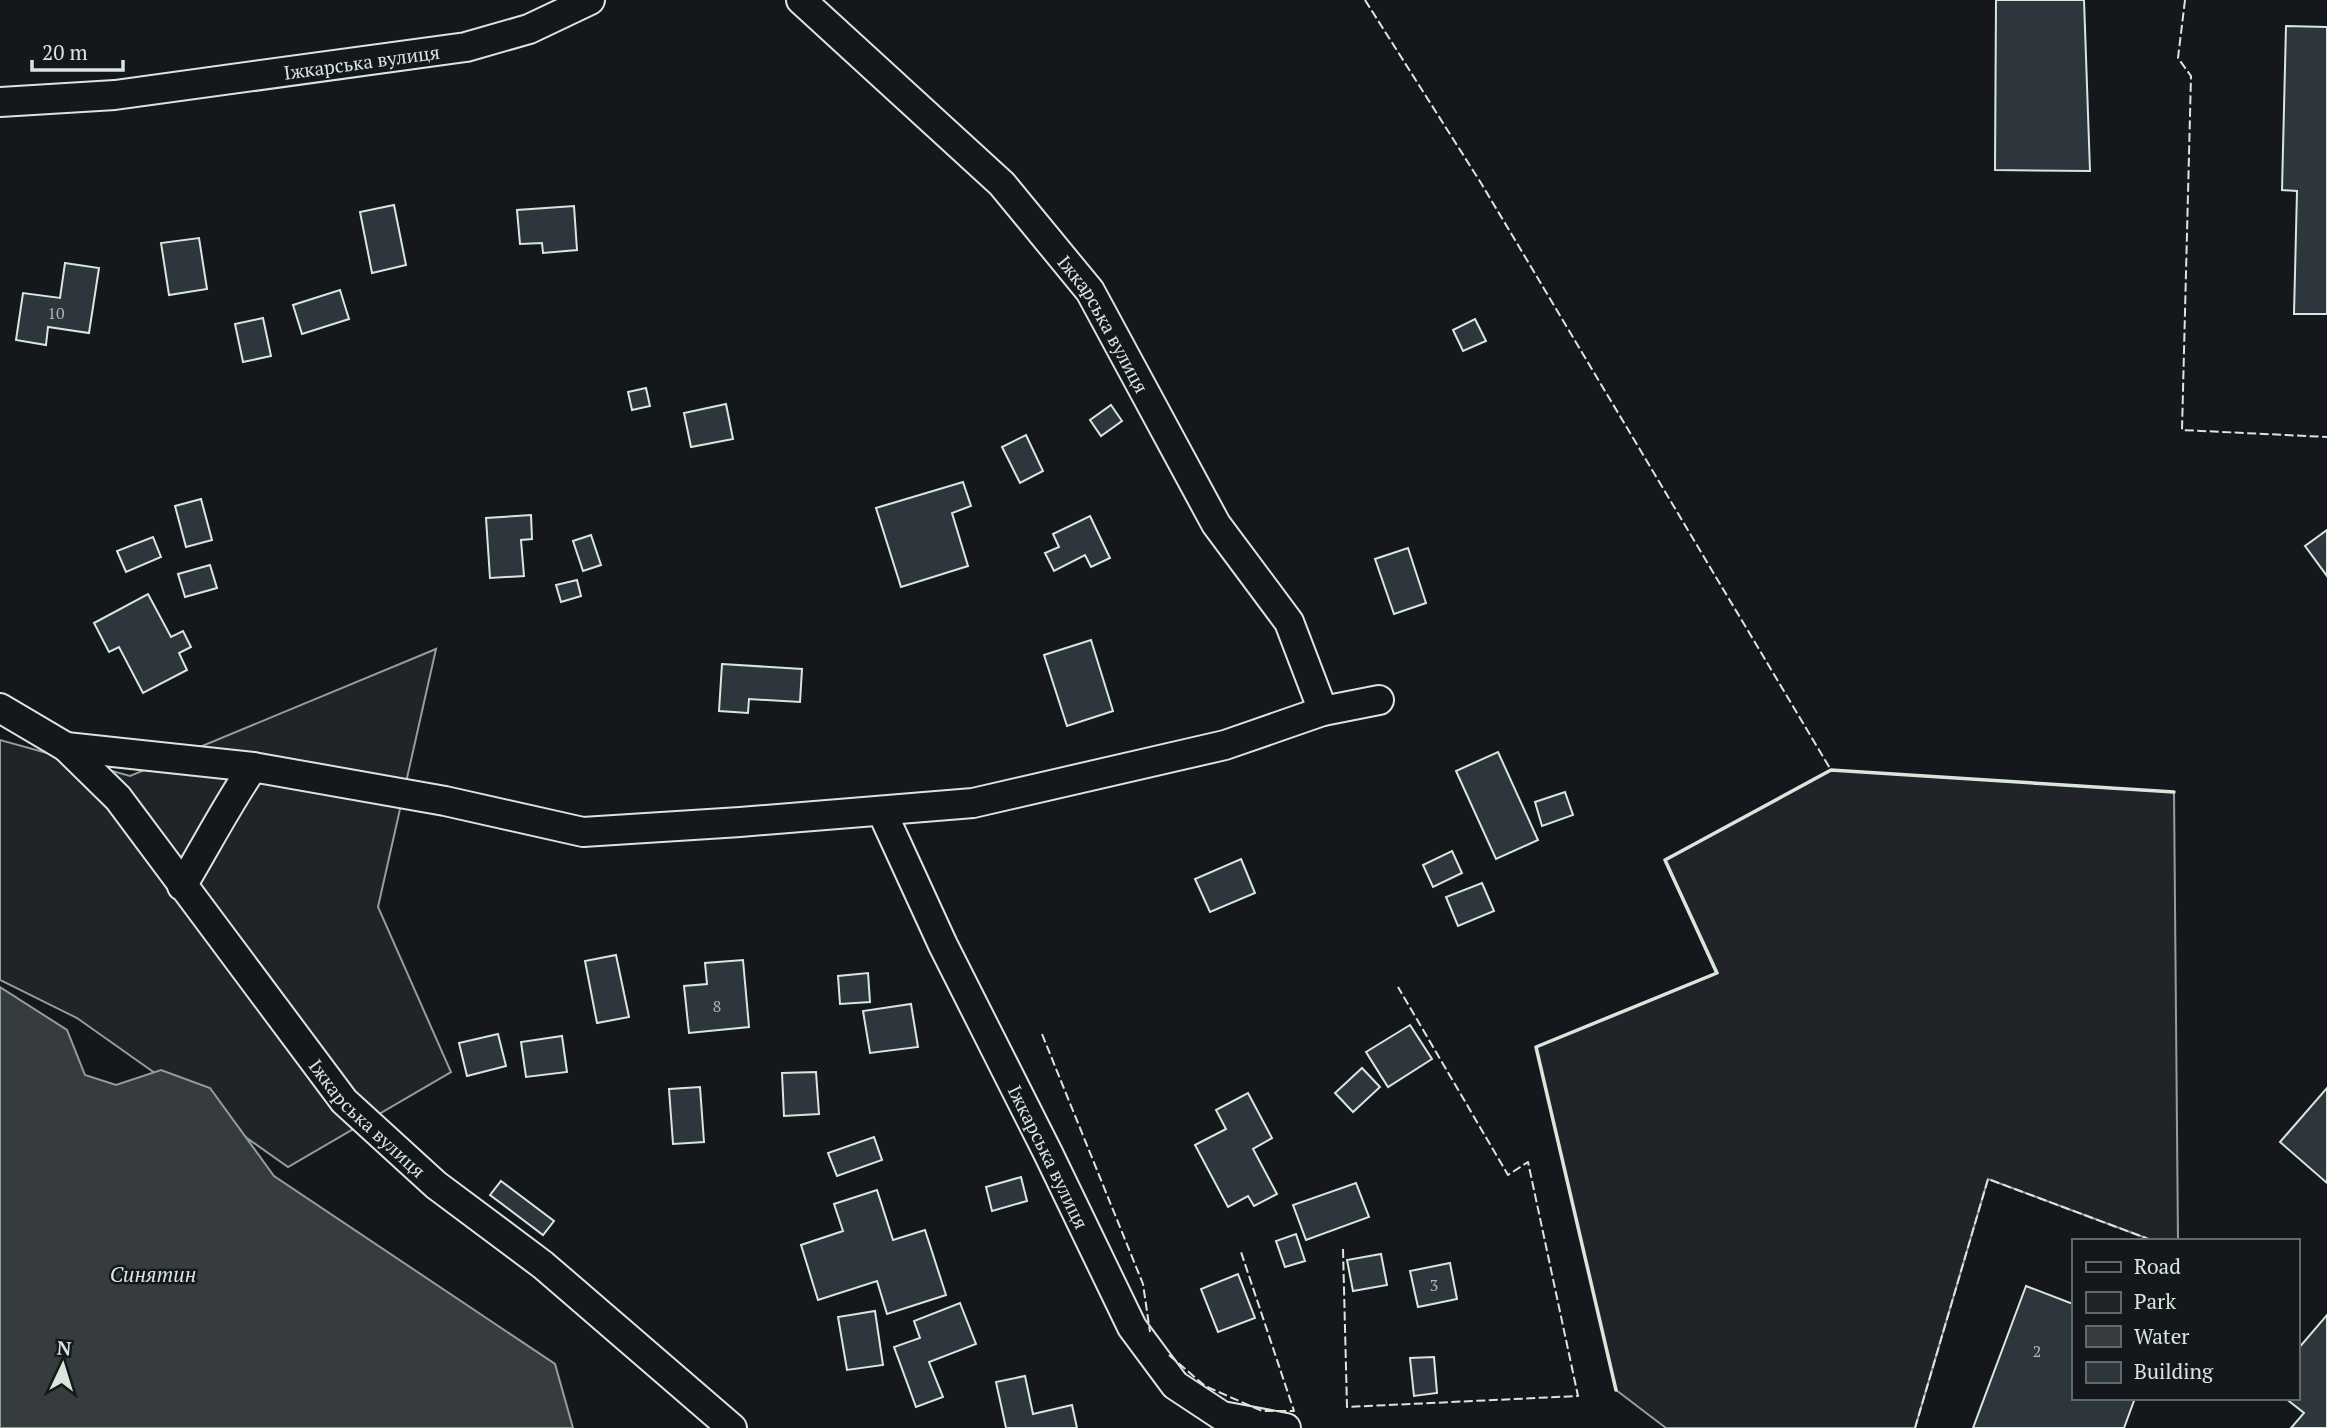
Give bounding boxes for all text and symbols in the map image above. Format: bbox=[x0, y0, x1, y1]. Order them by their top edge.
scale bar bbox=[32, 28, 122, 72]
text: 20 m bbox=[42, 38, 88, 66]
street label: Іжкарська вулиця bbox=[282, 38, 441, 84]
street label: Іжкарська вулиця bbox=[1053, 249, 1155, 397]
house number: 10 bbox=[47, 302, 65, 324]
house number: 8 bbox=[713, 995, 721, 1017]
street label: Іжкарська вулиця bbox=[304, 1053, 431, 1182]
street label: Іжкарська вулиця bbox=[1003, 1081, 1095, 1232]
legend bbox=[2072, 1239, 2299, 1400]
text: Road bbox=[2134, 1252, 2181, 1280]
water label: Синятин bbox=[110, 1260, 196, 1288]
house number: 3 bbox=[1430, 1274, 1438, 1296]
text: Park bbox=[2134, 1287, 2176, 1315]
text: Water bbox=[2134, 1322, 2189, 1350]
north arrow bbox=[28, 1330, 98, 1400]
text: N bbox=[56, 1335, 73, 1361]
house number: 2 bbox=[2033, 1340, 2041, 1362]
text: Building bbox=[2134, 1357, 2214, 1385]

